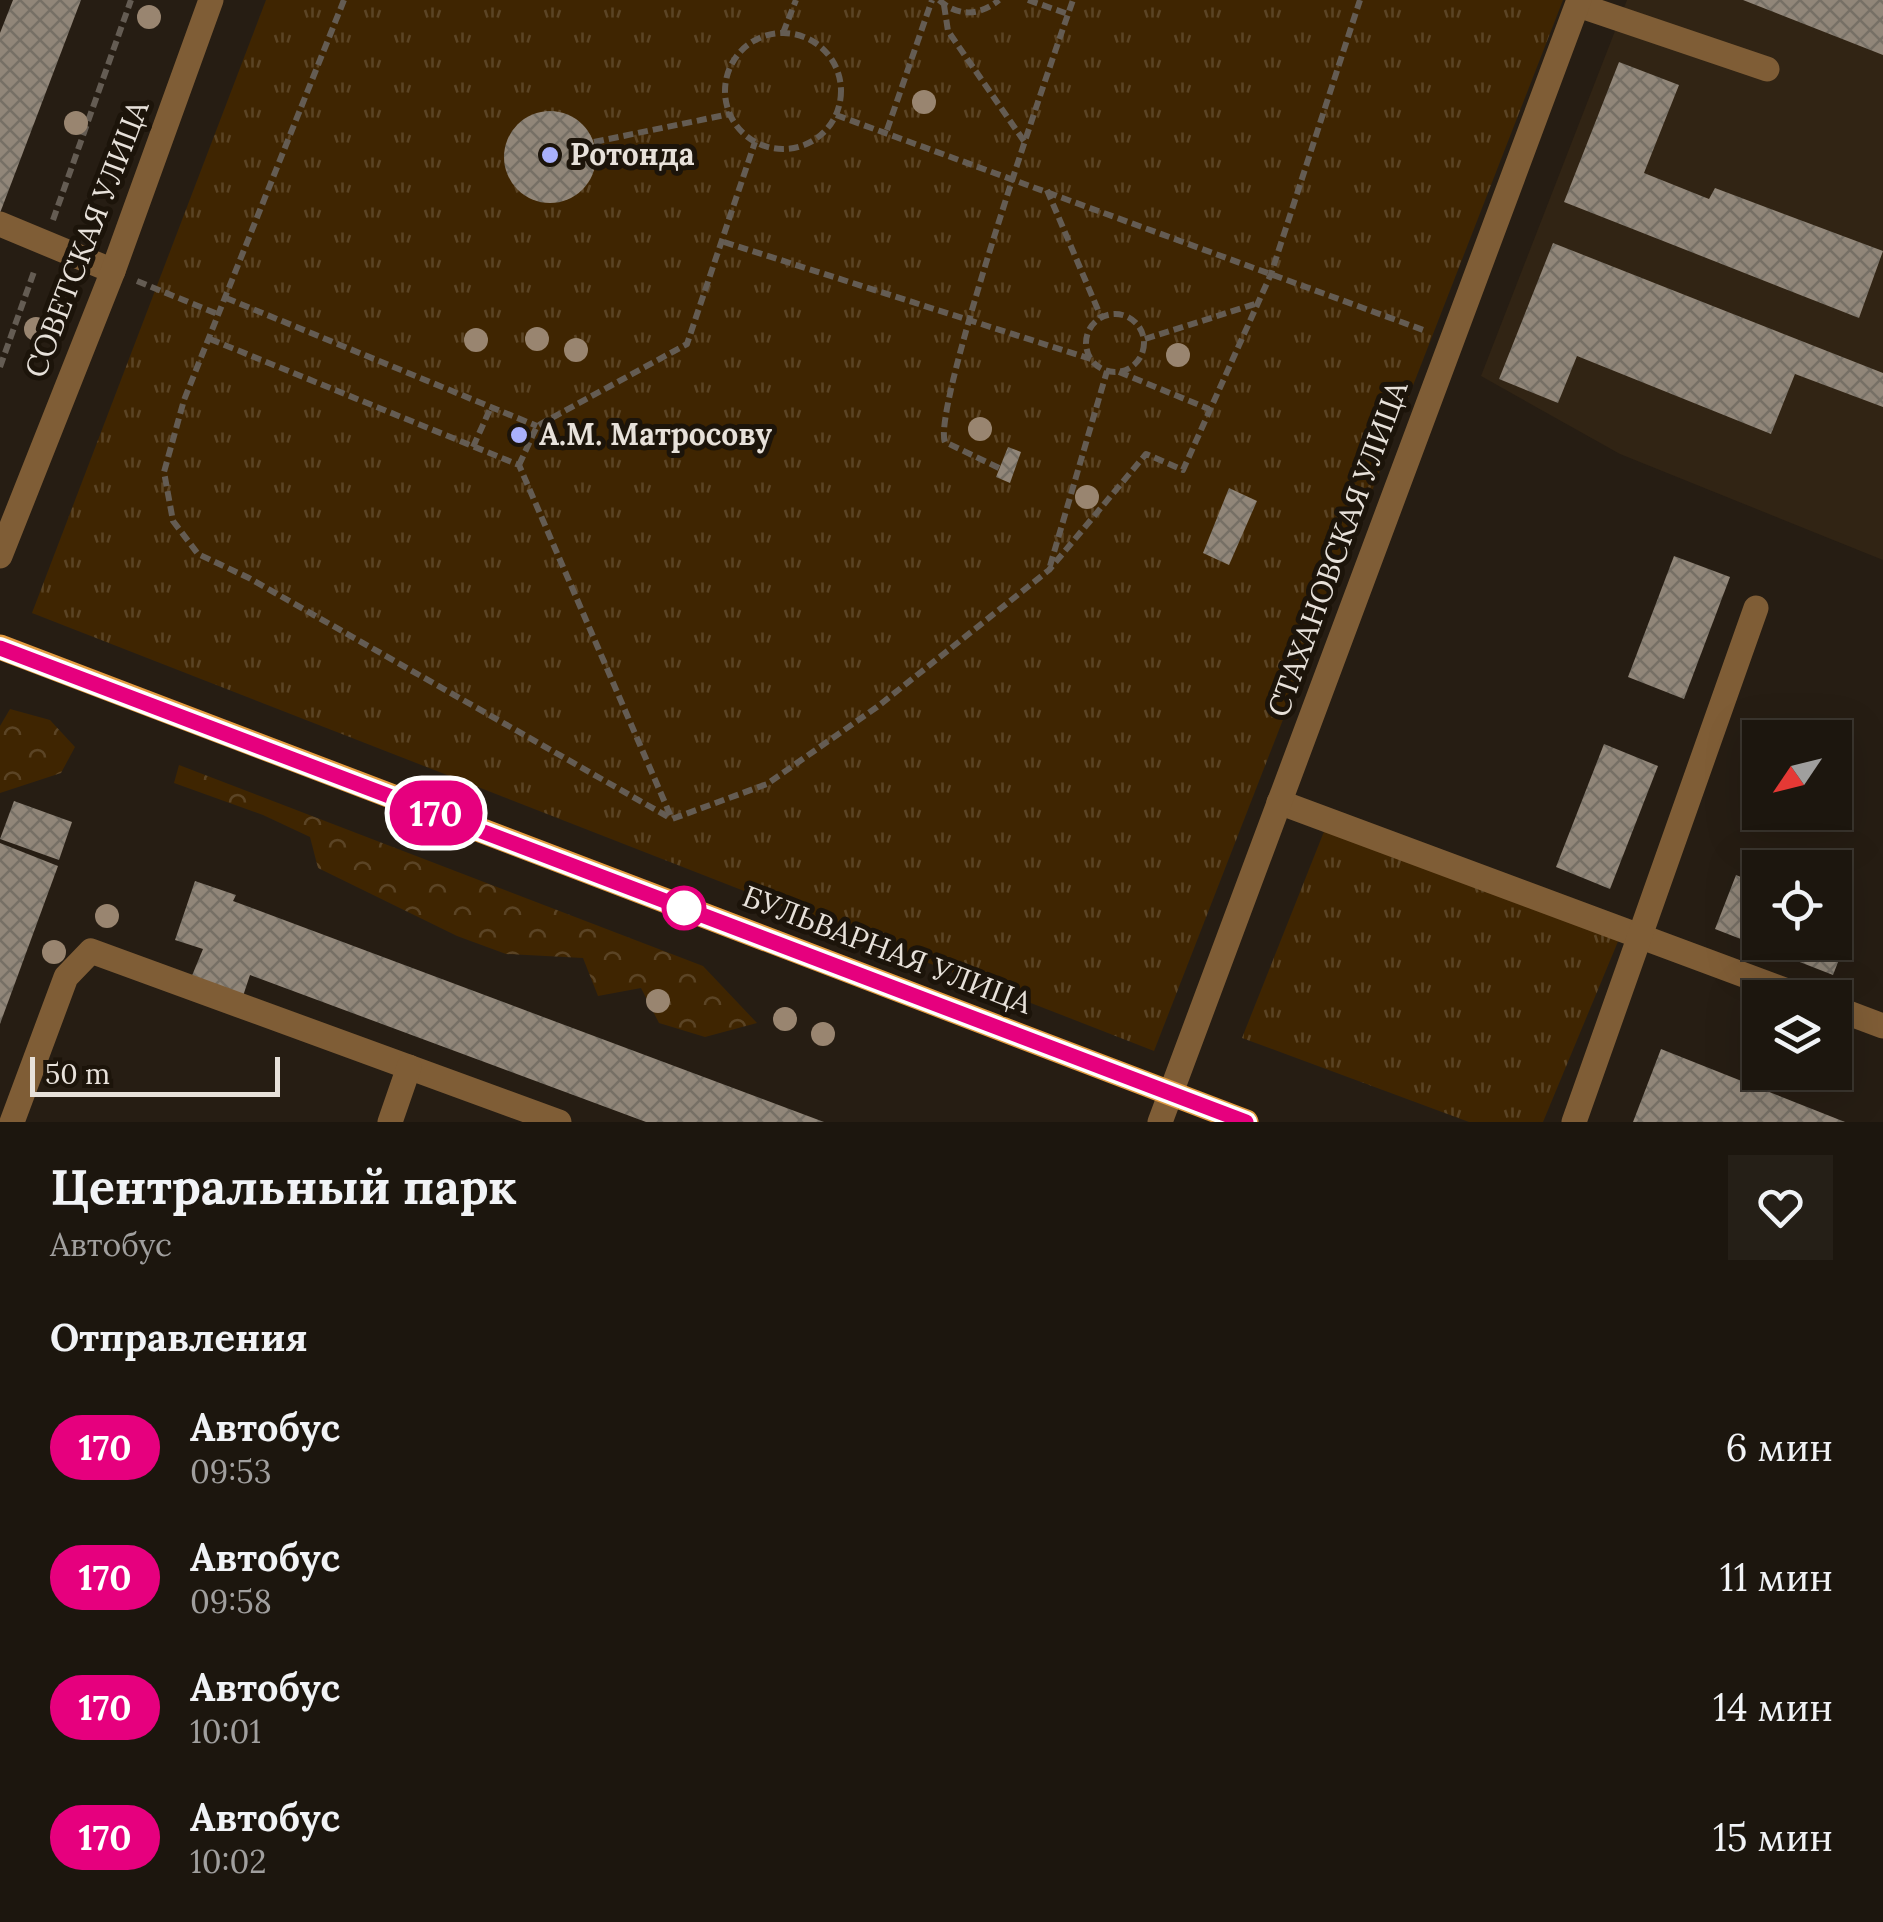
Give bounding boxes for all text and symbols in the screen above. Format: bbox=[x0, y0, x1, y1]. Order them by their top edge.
street label: СОВЕТСКАЯ УЛИЦА bbox=[16, 94, 157, 383]
place label: Ротонда bbox=[570, 135, 695, 173]
marker: Ротонда bbox=[539, 144, 561, 166]
street label: СТАХАНОВСКАЯ УЛИЦА bbox=[1259, 374, 1416, 722]
place label: А.М. Матросову bbox=[539, 415, 773, 454]
marker: А.М. Матросову bbox=[508, 424, 530, 446]
north arrow bbox=[1742, 720, 1852, 830]
map controls bbox=[1742, 720, 1852, 1090]
line badge: 170 bbox=[378, 780, 494, 846]
text: 170 bbox=[410, 791, 462, 836]
button: locate bbox=[1742, 850, 1852, 960]
street label: БУЛЬВАРНАЯ УЛИЦА bbox=[737, 876, 1038, 1022]
unlabelled marker bbox=[663, 887, 705, 929]
button: layers bbox=[1742, 980, 1852, 1090]
scale bar bbox=[30, 1052, 280, 1096]
text: 50 m bbox=[45, 1056, 110, 1092]
button: heart bbox=[1728, 1155, 1833, 1260]
text: Центральный парк bbox=[50, 1156, 517, 1217]
text: Автобус bbox=[50, 1224, 172, 1265]
text: Отправления bbox=[50, 1313, 308, 1361]
text: Автобус bbox=[190, 1403, 340, 1451]
text: 6 мин bbox=[1726, 1423, 1833, 1471]
text: 170 bbox=[79, 1425, 131, 1470]
text: 09:53 bbox=[190, 1451, 272, 1492]
text: Автобус bbox=[190, 1533, 340, 1581]
text: 11 мин bbox=[1720, 1553, 1833, 1601]
text: 170 bbox=[79, 1555, 131, 1600]
text: 09:58 bbox=[190, 1581, 272, 1622]
text: Автобус bbox=[190, 1663, 340, 1711]
text: 14 мин bbox=[1713, 1683, 1833, 1731]
text: 170 bbox=[79, 1685, 131, 1730]
text: 10:01 bbox=[190, 1711, 261, 1752]
text: Автобус bbox=[190, 1793, 340, 1841]
text: 15 мин bbox=[1713, 1813, 1833, 1861]
text: 170 bbox=[79, 1815, 131, 1860]
text: 10:02 bbox=[190, 1841, 266, 1882]

